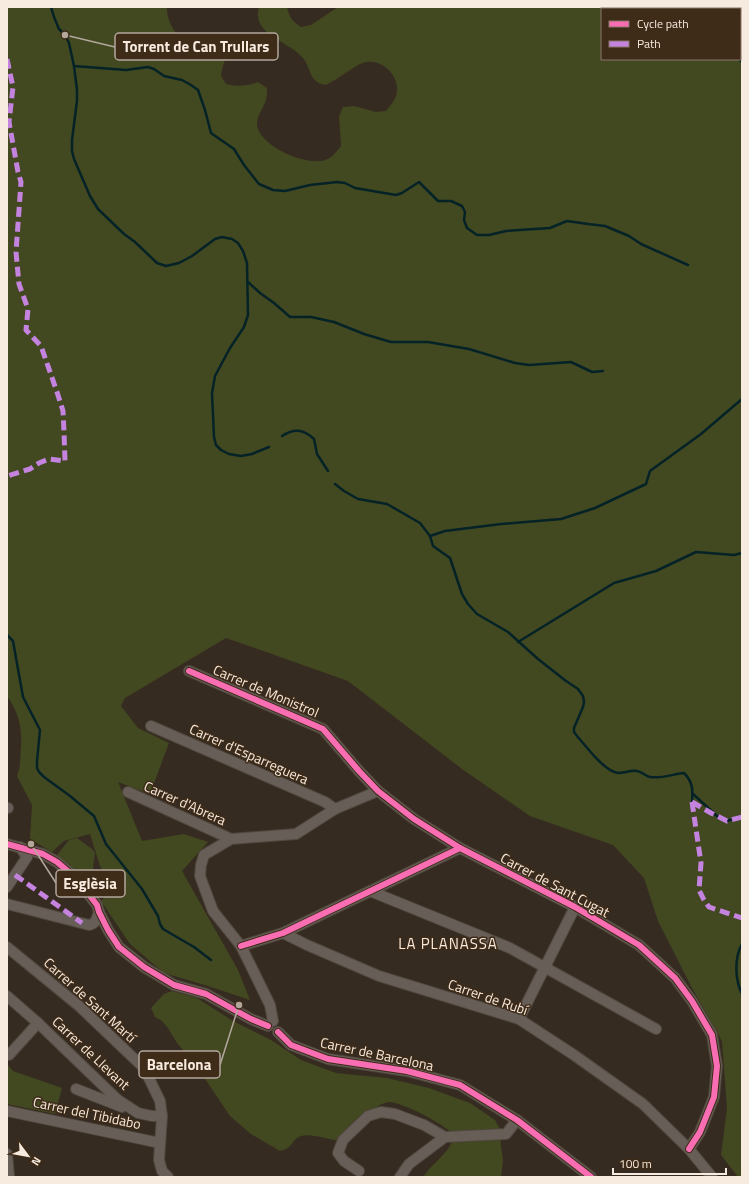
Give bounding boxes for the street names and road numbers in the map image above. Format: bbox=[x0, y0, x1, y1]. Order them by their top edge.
street label: Carrer de Monistrol bbox=[210, 659, 322, 722]
street label: Carrer d'Esparreguera bbox=[186, 718, 312, 789]
street label: Carrer d'Abrera bbox=[141, 775, 230, 830]
street label: Carrer de Sant Cugat bbox=[497, 847, 614, 922]
street label: Carrer de Sant Martí bbox=[39, 952, 142, 1048]
street label: Carrer de Rubí bbox=[445, 973, 532, 1020]
street label: Carrer de Llevant bbox=[48, 1011, 135, 1094]
street label: Carrer de Barcelona bbox=[319, 1031, 436, 1076]
street label: Carrer del Tibidabo bbox=[31, 1091, 143, 1134]

